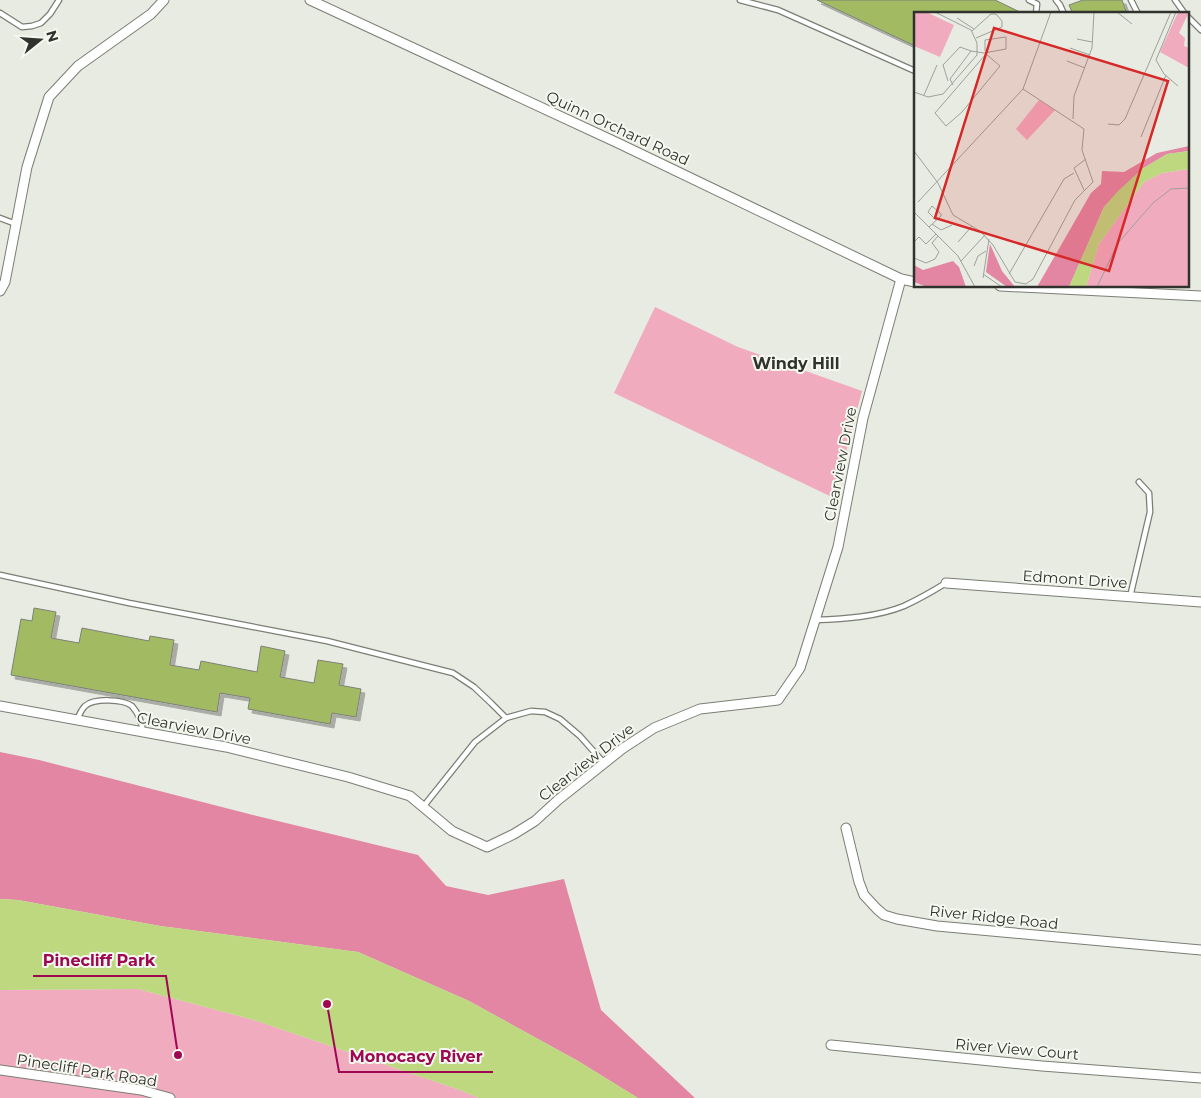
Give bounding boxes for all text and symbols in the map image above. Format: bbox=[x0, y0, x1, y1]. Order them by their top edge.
inset map bbox=[914, 12, 1188, 288]
north arrow bbox=[15, 15, 65, 65]
text: N bbox=[42, 28, 63, 44]
street label: Quinn Orchard Road bbox=[543, 86, 693, 170]
district label: Windy Hill bbox=[752, 354, 840, 373]
street label: Clearview Drive bbox=[820, 405, 860, 523]
street label: Edmont Drive bbox=[1022, 566, 1128, 592]
street label: Clearview Drive bbox=[135, 708, 253, 748]
street label: Clearview Drive bbox=[534, 719, 638, 805]
street label: River Ridge Road bbox=[929, 901, 1059, 933]
callout: Pinecliff Park bbox=[33, 945, 166, 976]
text: Pinecliff Park bbox=[43, 951, 156, 970]
street label: River View Court bbox=[954, 1034, 1080, 1064]
callout: Monocacy River bbox=[339, 1041, 493, 1072]
text: Monocacy River bbox=[349, 1047, 483, 1066]
street label: Pinecliff Park Road bbox=[15, 1050, 159, 1090]

